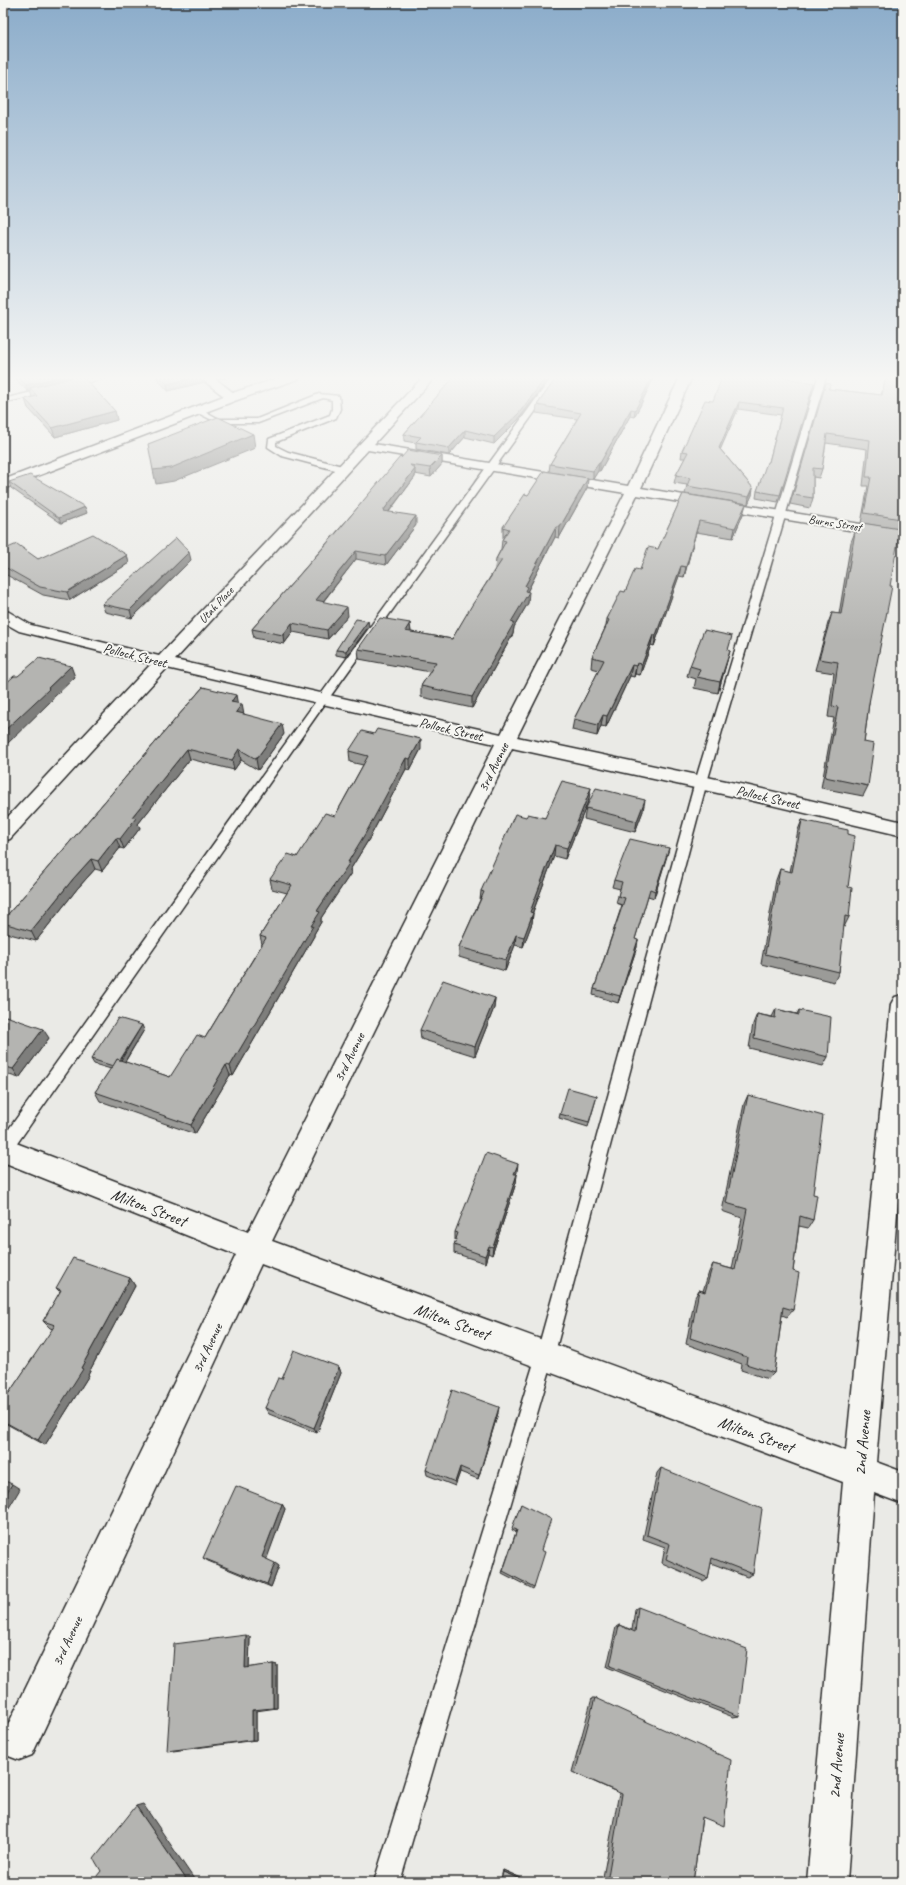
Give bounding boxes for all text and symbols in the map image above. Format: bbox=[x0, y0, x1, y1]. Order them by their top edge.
street label: Burns Street bbox=[807, 511, 865, 535]
street label: Utah Place bbox=[195, 582, 238, 627]
street label: Pollock Street bbox=[101, 639, 170, 672]
street label: Pollock Street bbox=[417, 714, 486, 745]
street label: 3rd Avenue bbox=[474, 739, 513, 795]
street label: Pollock Street bbox=[734, 782, 803, 813]
street label: 3rd Avenue bbox=[330, 1029, 369, 1085]
street label: Milton Street bbox=[108, 1184, 192, 1232]
street label: Milton Street bbox=[411, 1298, 495, 1346]
street label: 3rd Avenue bbox=[189, 1320, 227, 1376]
street label: 2nd Avenue bbox=[849, 1408, 876, 1476]
street label: Milton Street bbox=[715, 1411, 799, 1459]
street label: 3rd Avenue bbox=[49, 1613, 87, 1669]
street label: 2nd Avenue bbox=[824, 1731, 849, 1799]

